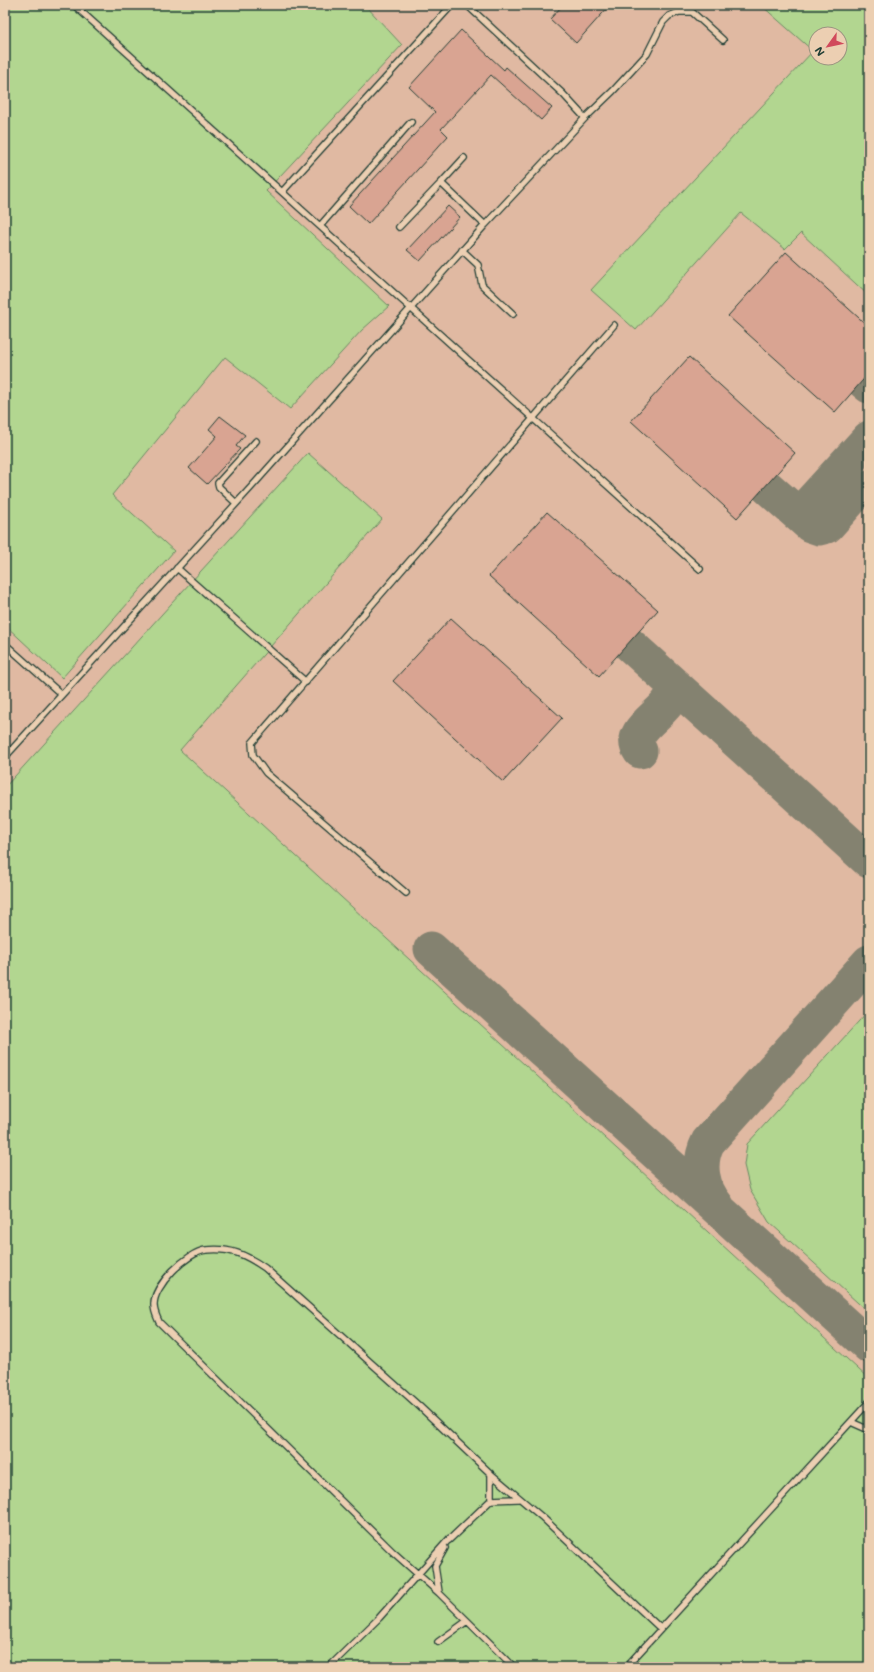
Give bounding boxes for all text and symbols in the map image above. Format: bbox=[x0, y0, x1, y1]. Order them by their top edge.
north arrow bbox=[808, 26, 848, 66]
text: N bbox=[811, 44, 828, 59]

